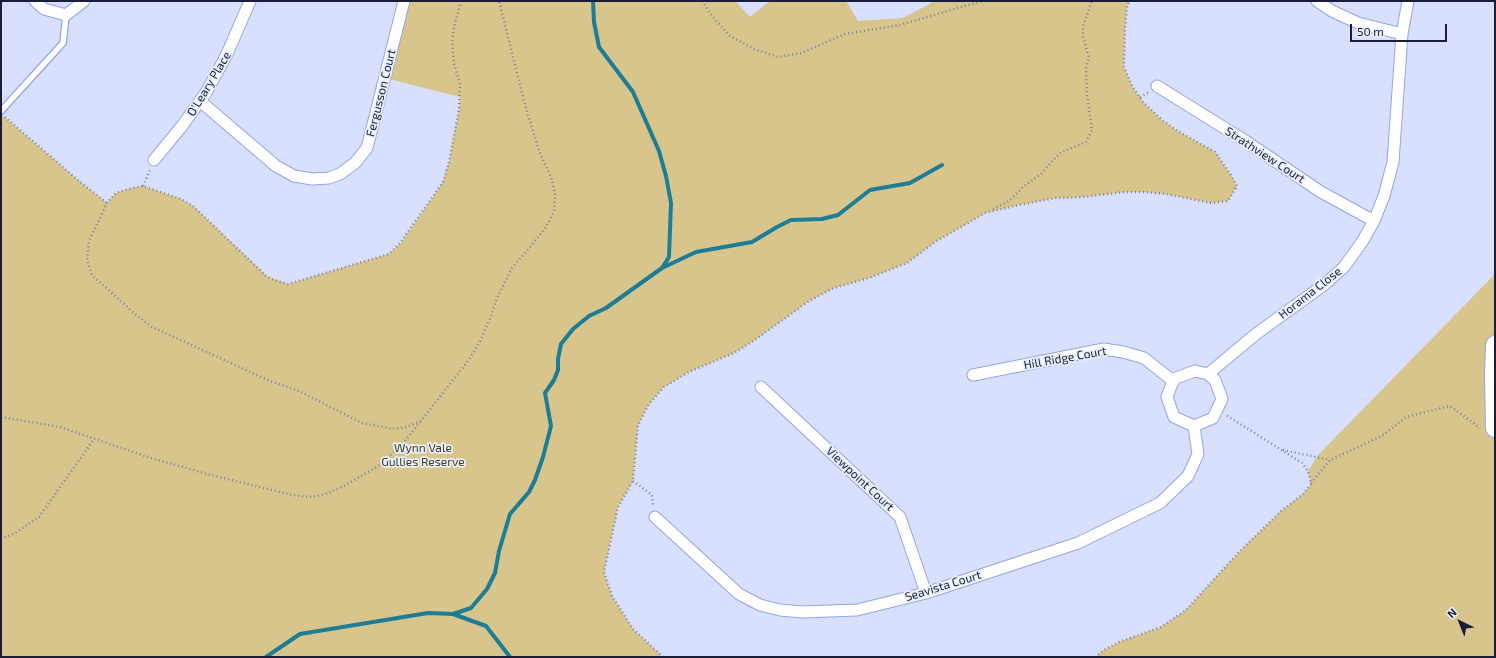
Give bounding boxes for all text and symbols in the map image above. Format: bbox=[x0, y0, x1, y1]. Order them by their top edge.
scale bar bbox=[1352, 16, 1449, 42]
text: 50 m bbox=[1357, 24, 1384, 38]
street label: Fergusson Court bbox=[363, 48, 399, 138]
street label: O'Leary Place bbox=[184, 49, 234, 119]
street label: Strathview Court bbox=[1222, 124, 1308, 186]
street label: Horama Close bbox=[1276, 264, 1344, 322]
street label: Hill Ridge Court bbox=[1023, 344, 1107, 372]
park label: Wynn Vale Gullies Reserve bbox=[381, 441, 465, 469]
street label: Viewpoint Court bbox=[823, 444, 897, 514]
street label: Seavista Court bbox=[903, 568, 983, 604]
north arrow bbox=[1440, 602, 1480, 642]
text: N bbox=[1444, 605, 1459, 620]

